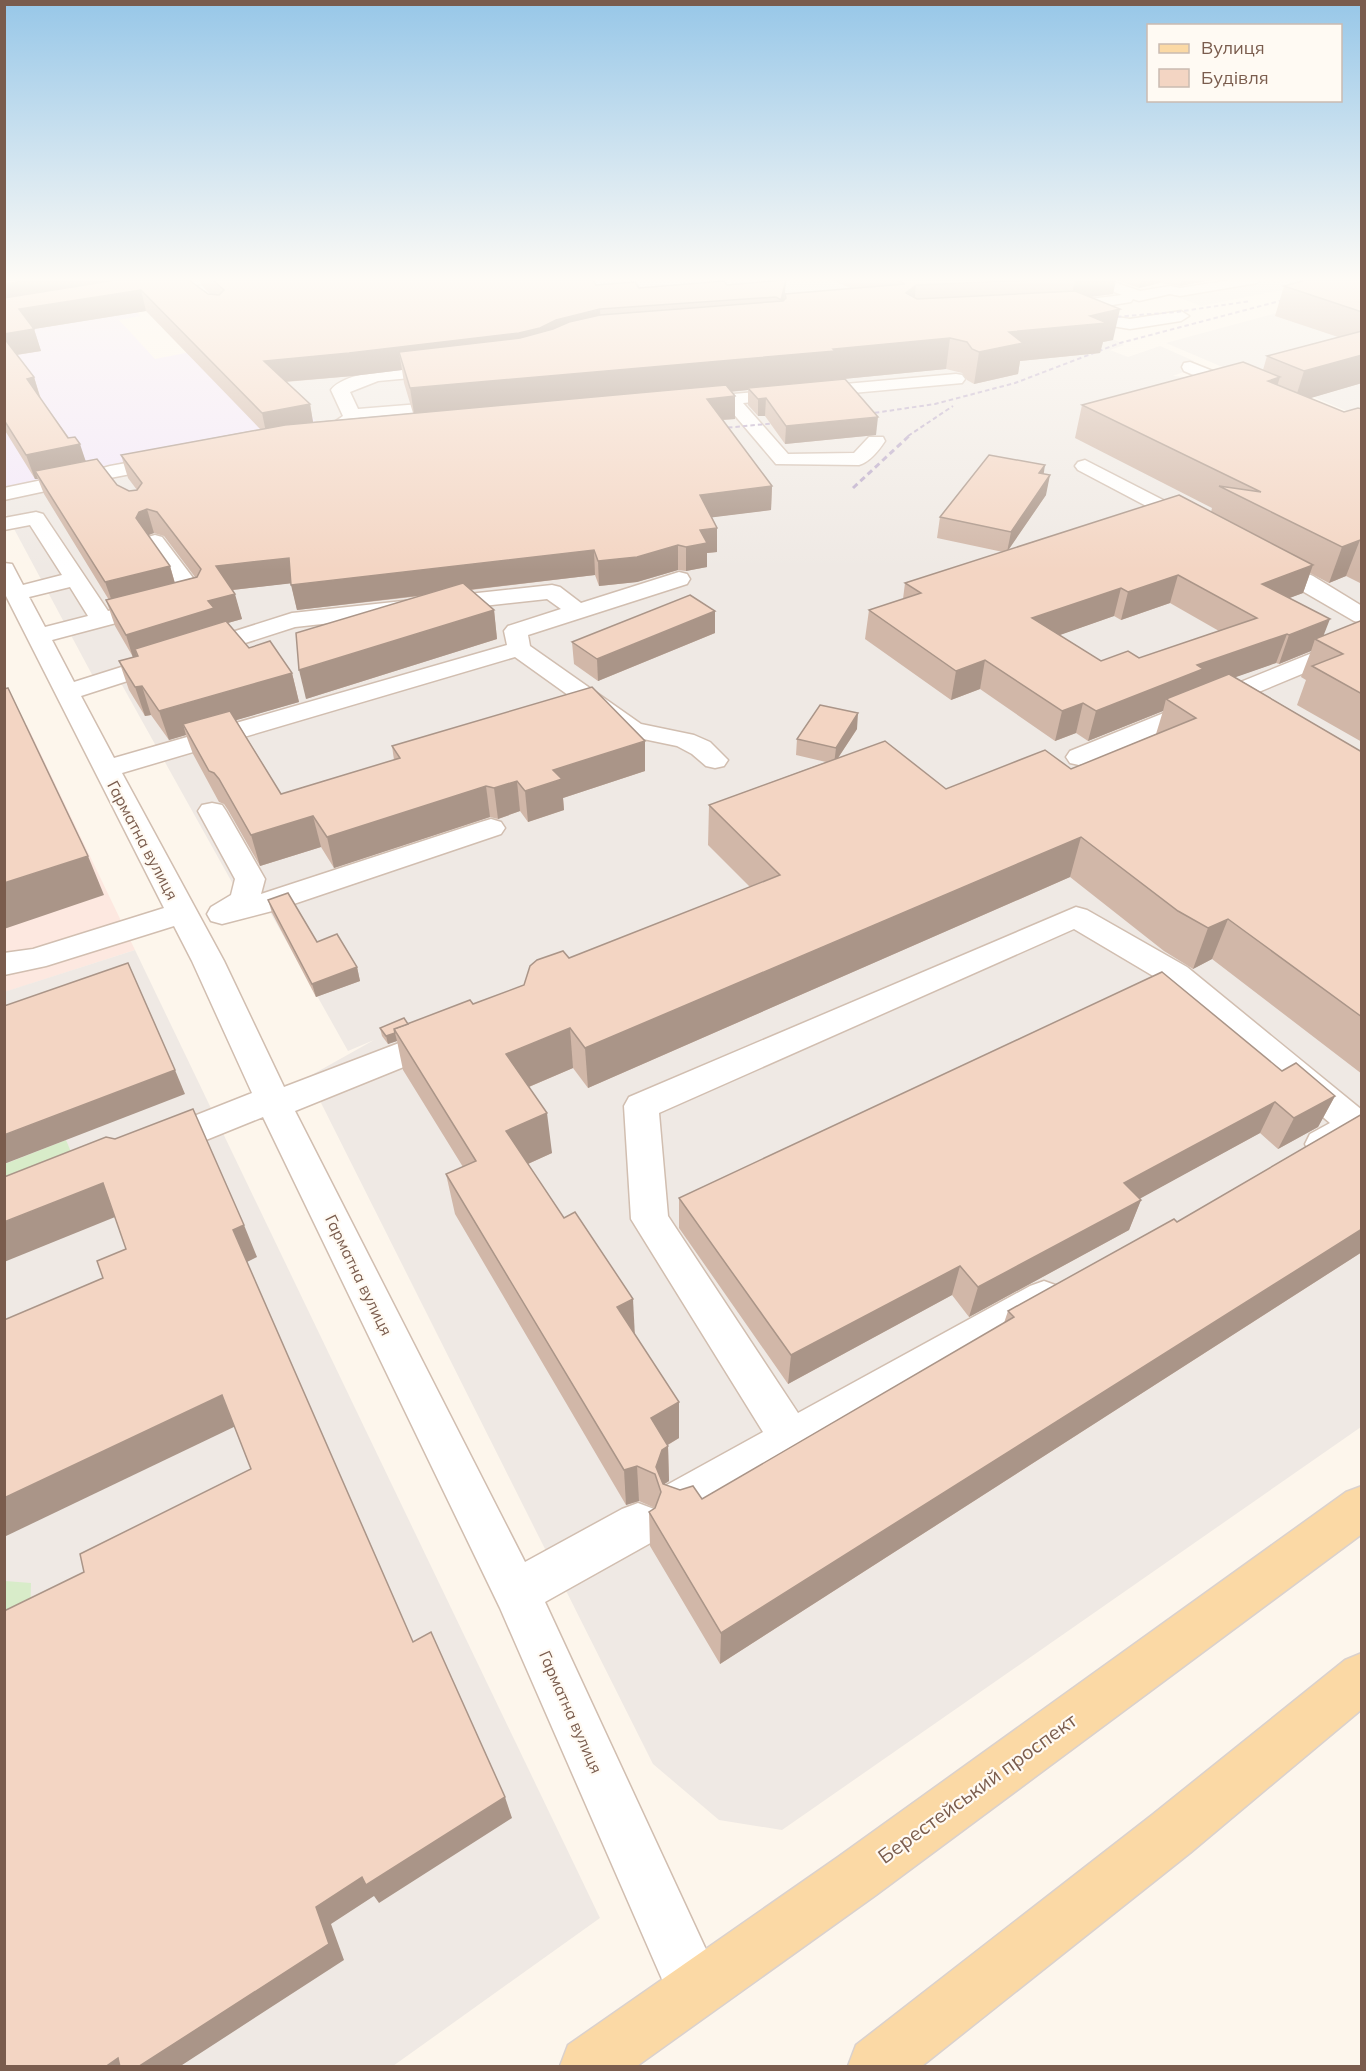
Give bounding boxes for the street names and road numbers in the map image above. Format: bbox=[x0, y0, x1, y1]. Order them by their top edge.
street label: Гарматна вулиця bbox=[103, 777, 183, 903]
street label: Гарматна вулиця bbox=[321, 1211, 397, 1339]
street label: Гарматна вулиця bbox=[535, 1648, 607, 1776]
street label: Берестейський проспект bbox=[873, 1707, 1082, 1869]

